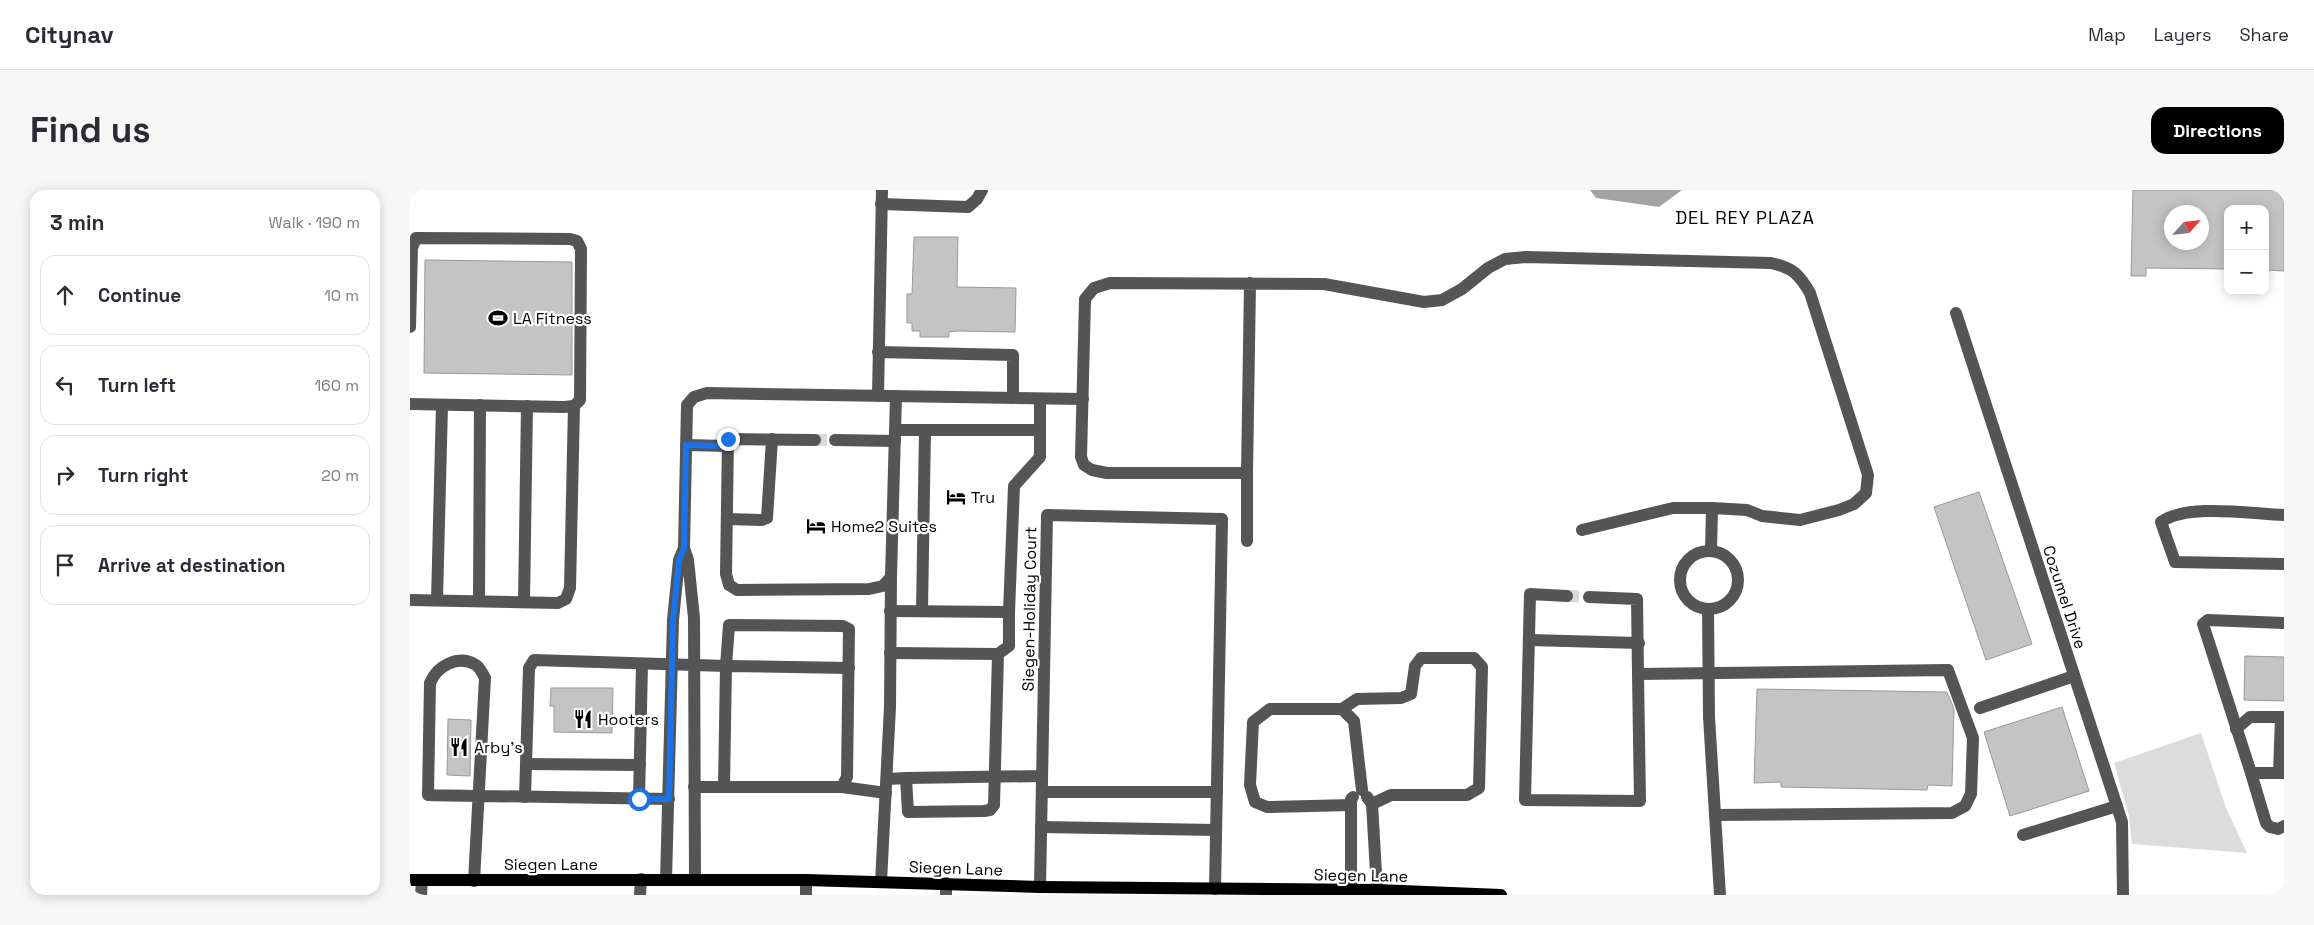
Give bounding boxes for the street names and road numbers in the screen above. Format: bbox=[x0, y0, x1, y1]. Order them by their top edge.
street label: Siegen-Holiday Court bbox=[1018, 526, 1041, 692]
street label: Cozumel Drive bbox=[2038, 543, 2091, 652]
street label: Siegen Lane bbox=[504, 854, 598, 875]
street label: Siegen Lane bbox=[909, 856, 1003, 881]
street label: Siegen Lane bbox=[1314, 864, 1408, 887]

